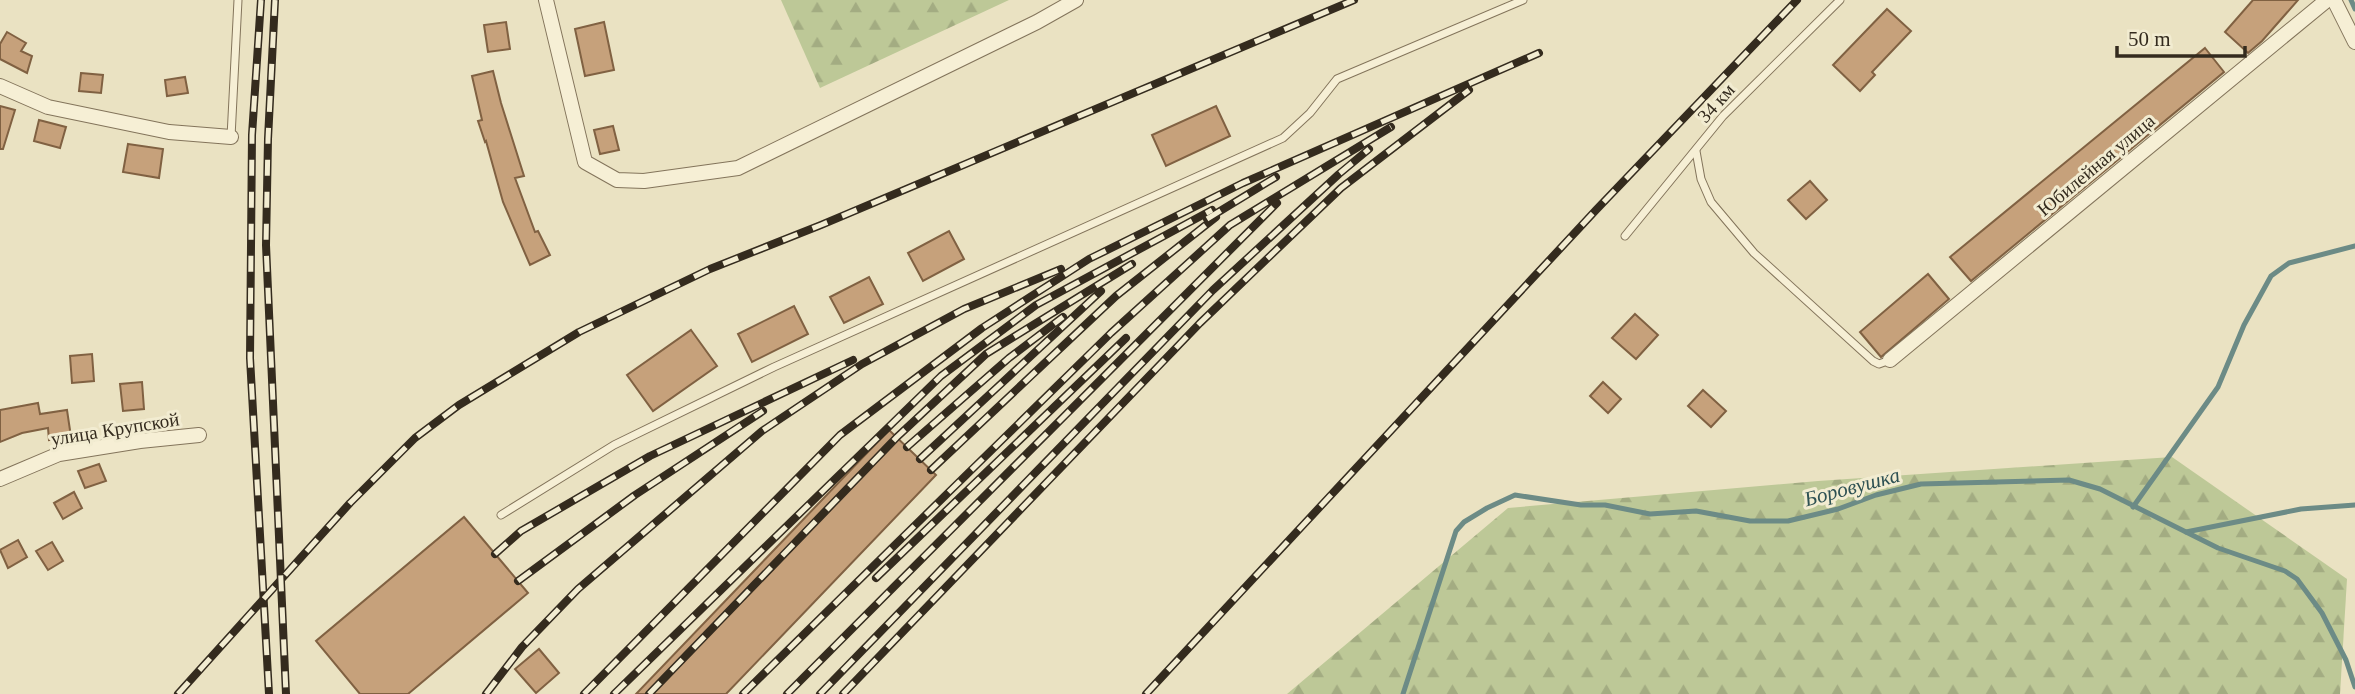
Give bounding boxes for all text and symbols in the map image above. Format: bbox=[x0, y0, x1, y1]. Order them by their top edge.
scale bar bbox=[2117, 14, 2245, 58]
text: 50 m bbox=[2128, 27, 2171, 51]
street label: 34 км bbox=[1693, 79, 1739, 127]
street label: Юбилейная улица bbox=[2033, 110, 2159, 220]
street label: улица Крупской bbox=[49, 408, 181, 450]
water label: Боровушка bbox=[1801, 463, 1902, 512]

